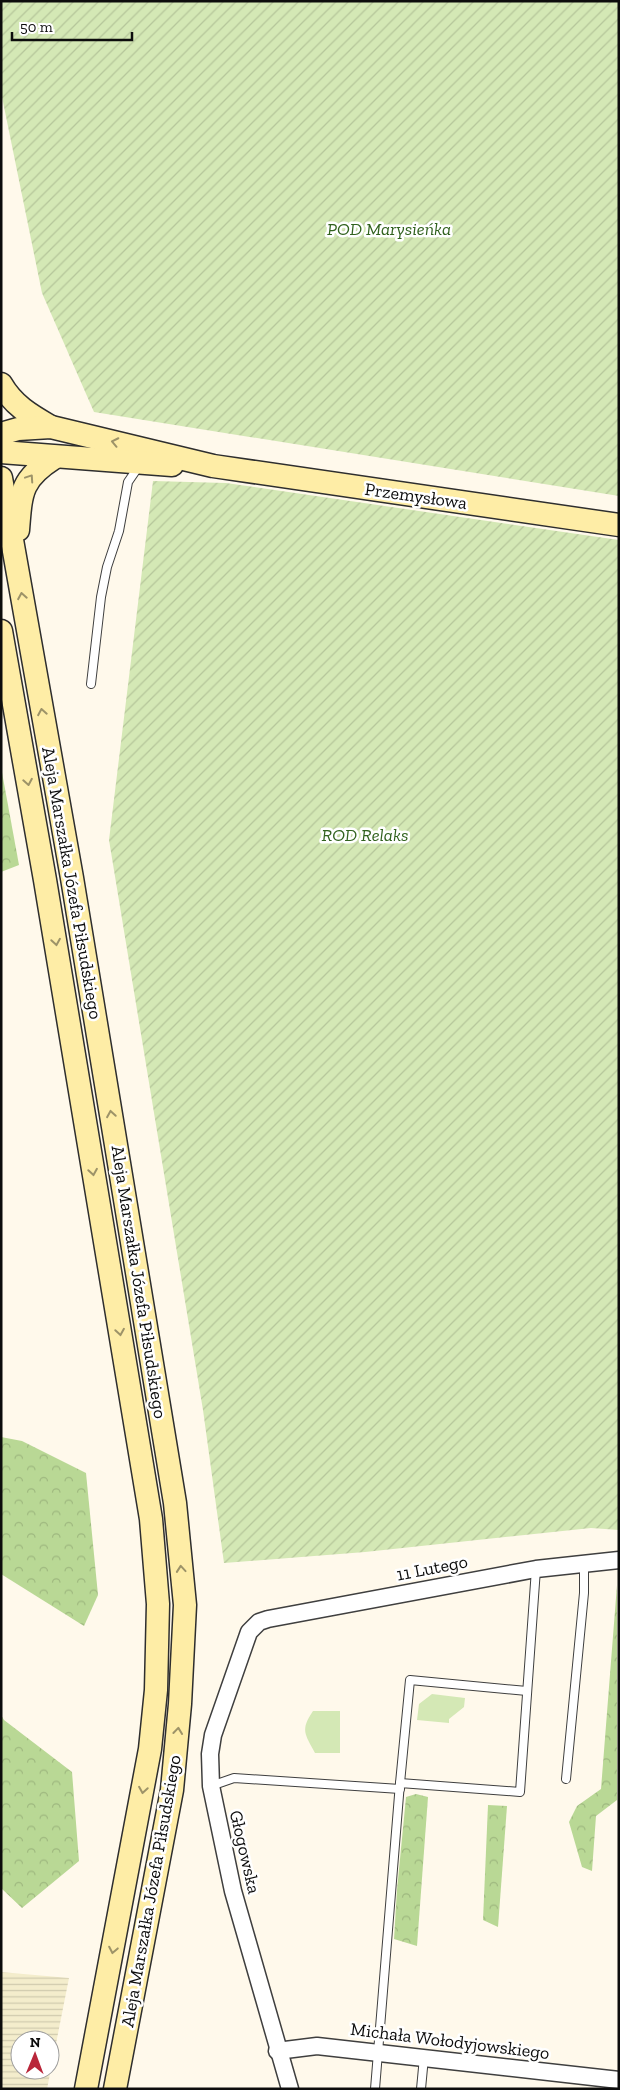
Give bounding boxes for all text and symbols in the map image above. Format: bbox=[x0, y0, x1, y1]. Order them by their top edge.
scale bar bbox=[12, 10, 132, 42]
text: 50 m bbox=[20, 18, 53, 36]
park label: POD Marysieńka bbox=[327, 218, 451, 240]
one-way arrow bbox=[110, 437, 119, 448]
one-way arrow bbox=[24, 474, 33, 484]
street label: Przemysłowa bbox=[363, 478, 469, 514]
one-way arrow bbox=[17, 592, 27, 600]
one-way arrow bbox=[38, 708, 48, 717]
street label: Aleja Marszałka Józefa Piłsudskiego bbox=[37, 745, 107, 1021]
one-way arrow bbox=[23, 778, 33, 786]
park label: ROD Relaks bbox=[322, 824, 408, 846]
one-way arrow bbox=[50, 938, 60, 947]
one-way arrow bbox=[106, 1110, 116, 1119]
street label: Aleja Marszałka Józefa Piłsudskiego bbox=[107, 1144, 171, 1420]
one-way arrow bbox=[88, 1167, 98, 1176]
one-way arrow bbox=[114, 1328, 124, 1336]
street label: 11 Lutego bbox=[395, 1550, 469, 1586]
one-way arrow bbox=[176, 1564, 187, 1572]
one-way arrow bbox=[172, 1726, 183, 1734]
street label: Aleja Marszałka Józefa Piłsudskiego bbox=[116, 1753, 186, 2029]
one-way arrow bbox=[139, 1786, 149, 1794]
street label: Głogowska bbox=[225, 1808, 265, 1896]
one-way arrow bbox=[108, 1945, 119, 1954]
street label: Michała Wołodyjowskiego bbox=[349, 2018, 551, 2064]
north arrow bbox=[10, 2030, 60, 2080]
text: N bbox=[30, 2034, 41, 2051]

